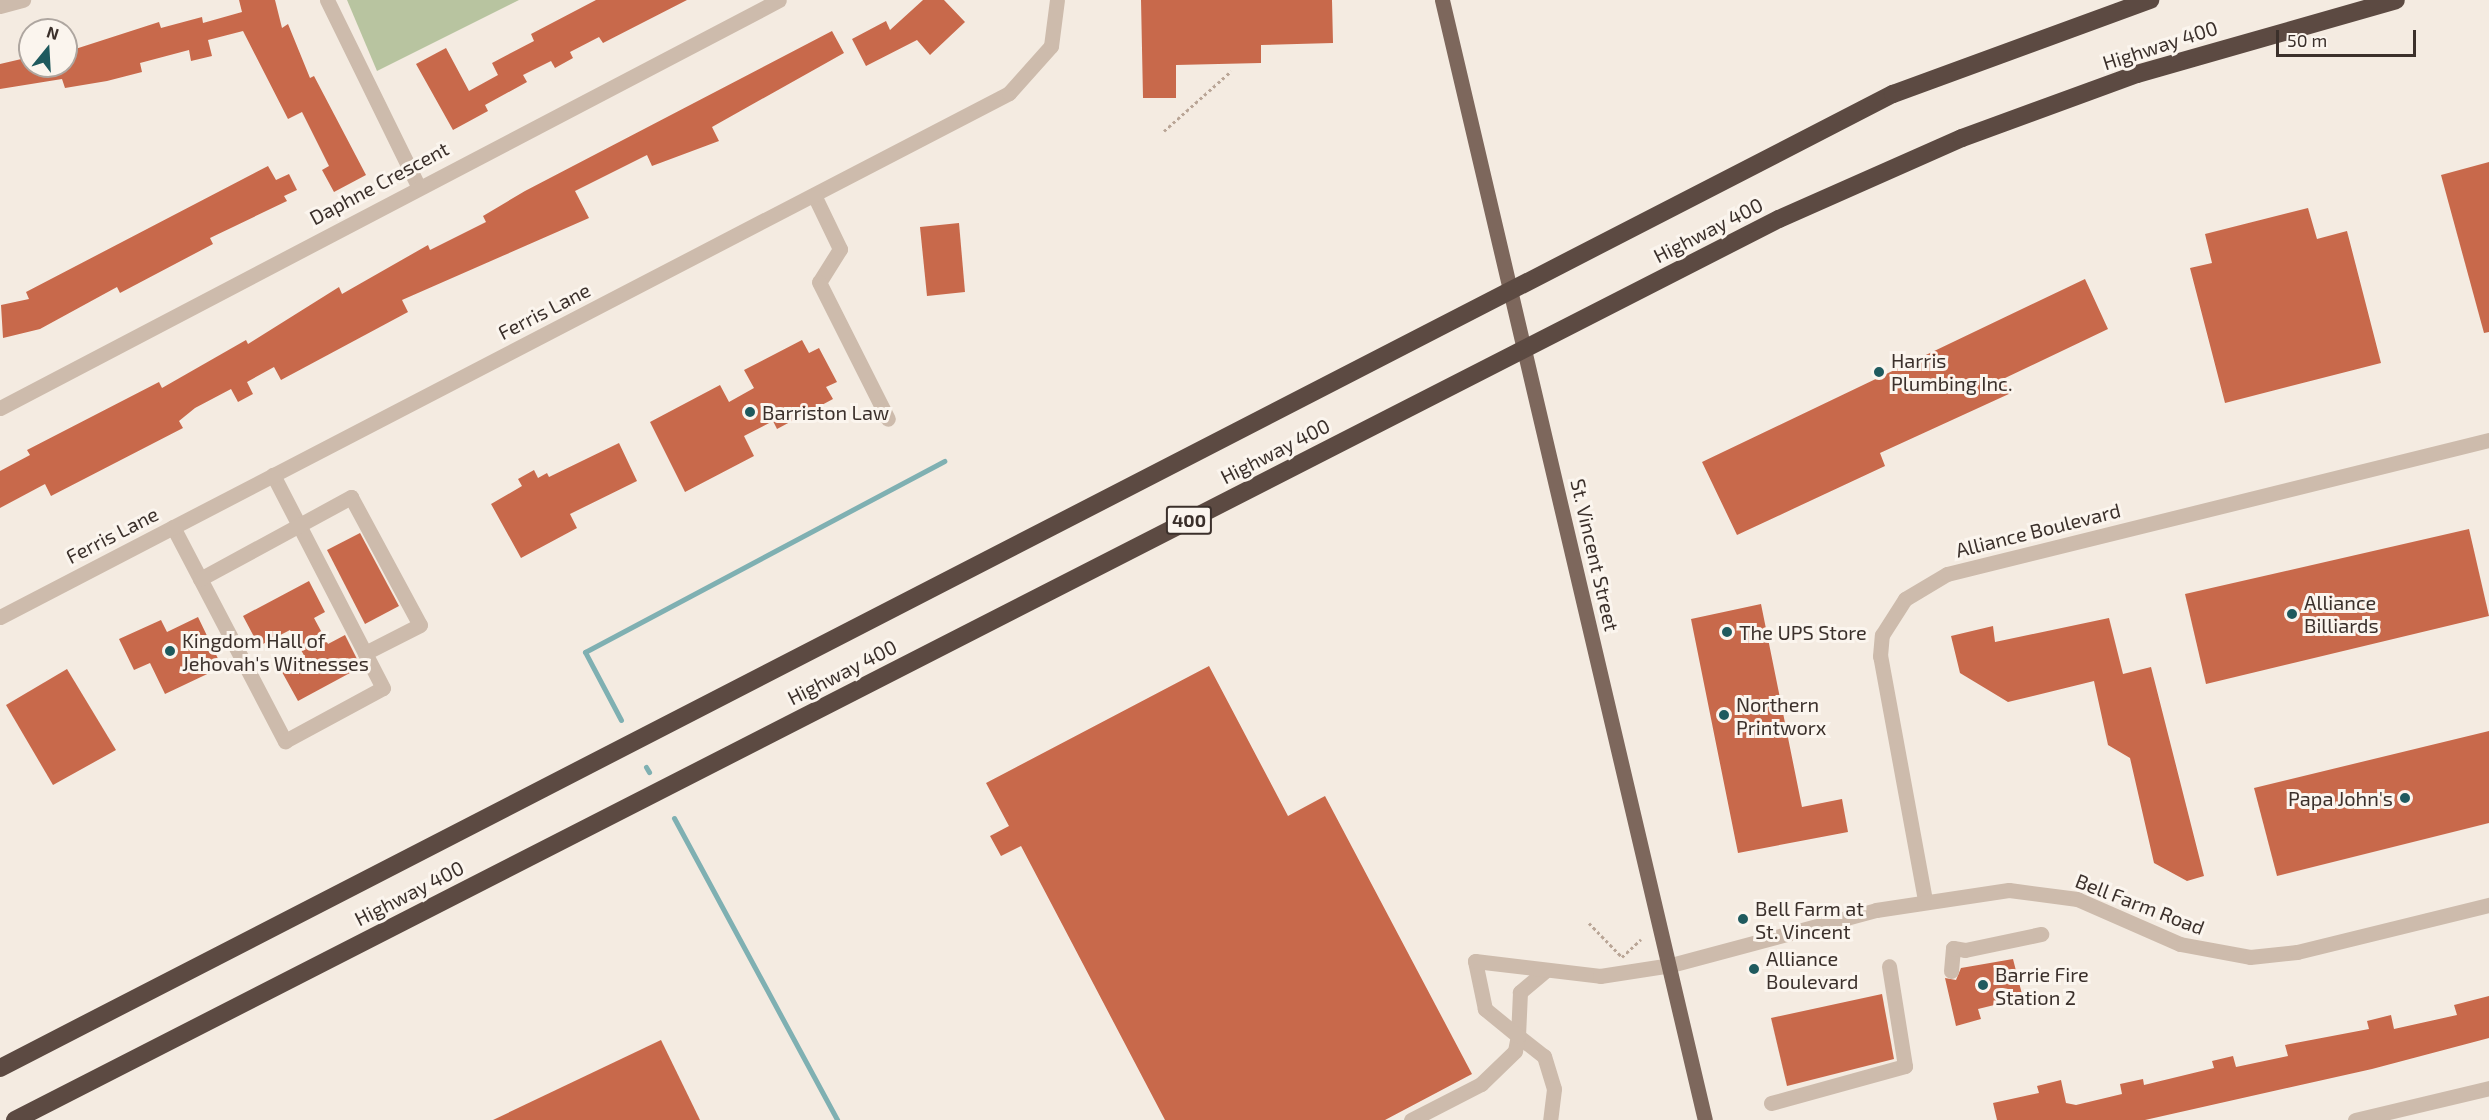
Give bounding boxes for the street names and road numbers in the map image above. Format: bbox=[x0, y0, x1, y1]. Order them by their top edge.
street label: Highway 400 bbox=[2099, 15, 2221, 75]
street label: Daphne Crescent bbox=[305, 136, 453, 230]
street label: Highway 400 bbox=[1649, 192, 1767, 268]
street label: Ferris Lane bbox=[494, 278, 594, 344]
street label: Highway 400 bbox=[1216, 413, 1334, 489]
street label: St. Vincent Street bbox=[1566, 476, 1624, 634]
street label: Alliance Boulevard bbox=[1953, 498, 2123, 562]
street label: Ferris Lane bbox=[62, 502, 162, 568]
road number: 400 bbox=[1165, 505, 1213, 535]
street label: Highway 400 bbox=[783, 634, 901, 710]
street label: Highway 400 bbox=[350, 855, 468, 931]
street label: Bell Farm Road bbox=[2072, 868, 2208, 940]

